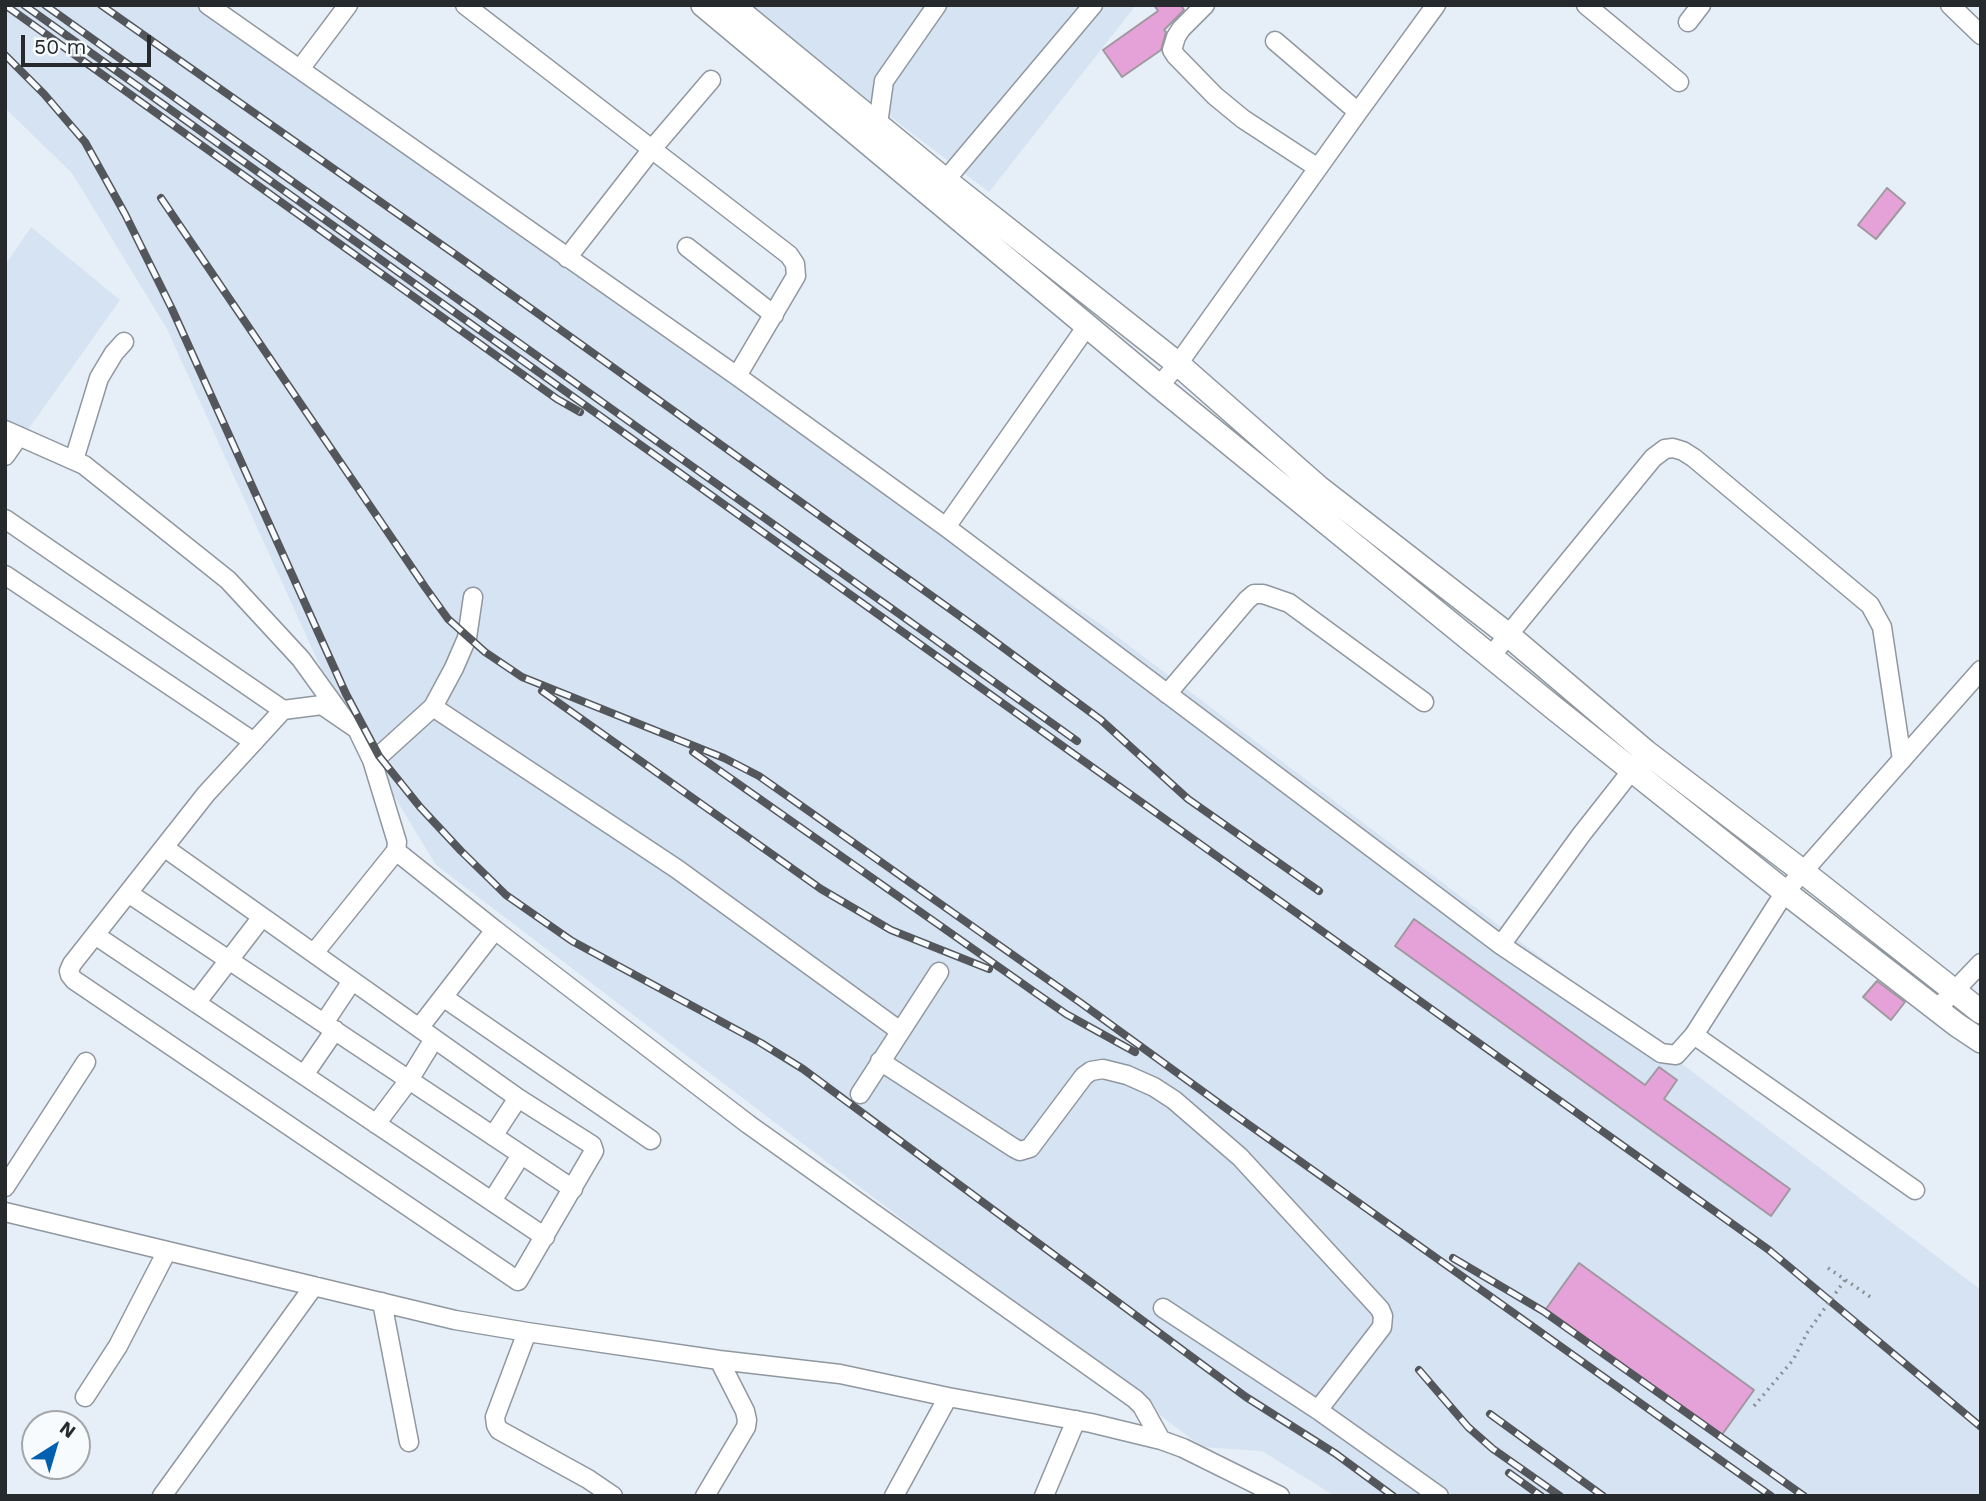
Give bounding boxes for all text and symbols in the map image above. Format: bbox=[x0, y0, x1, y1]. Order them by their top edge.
scale bar bbox=[24, 21, 154, 65]
text: 50 m bbox=[34, 34, 86, 59]
north arrow bbox=[21, 1410, 91, 1480]
text: N bbox=[55, 1416, 80, 1443]

